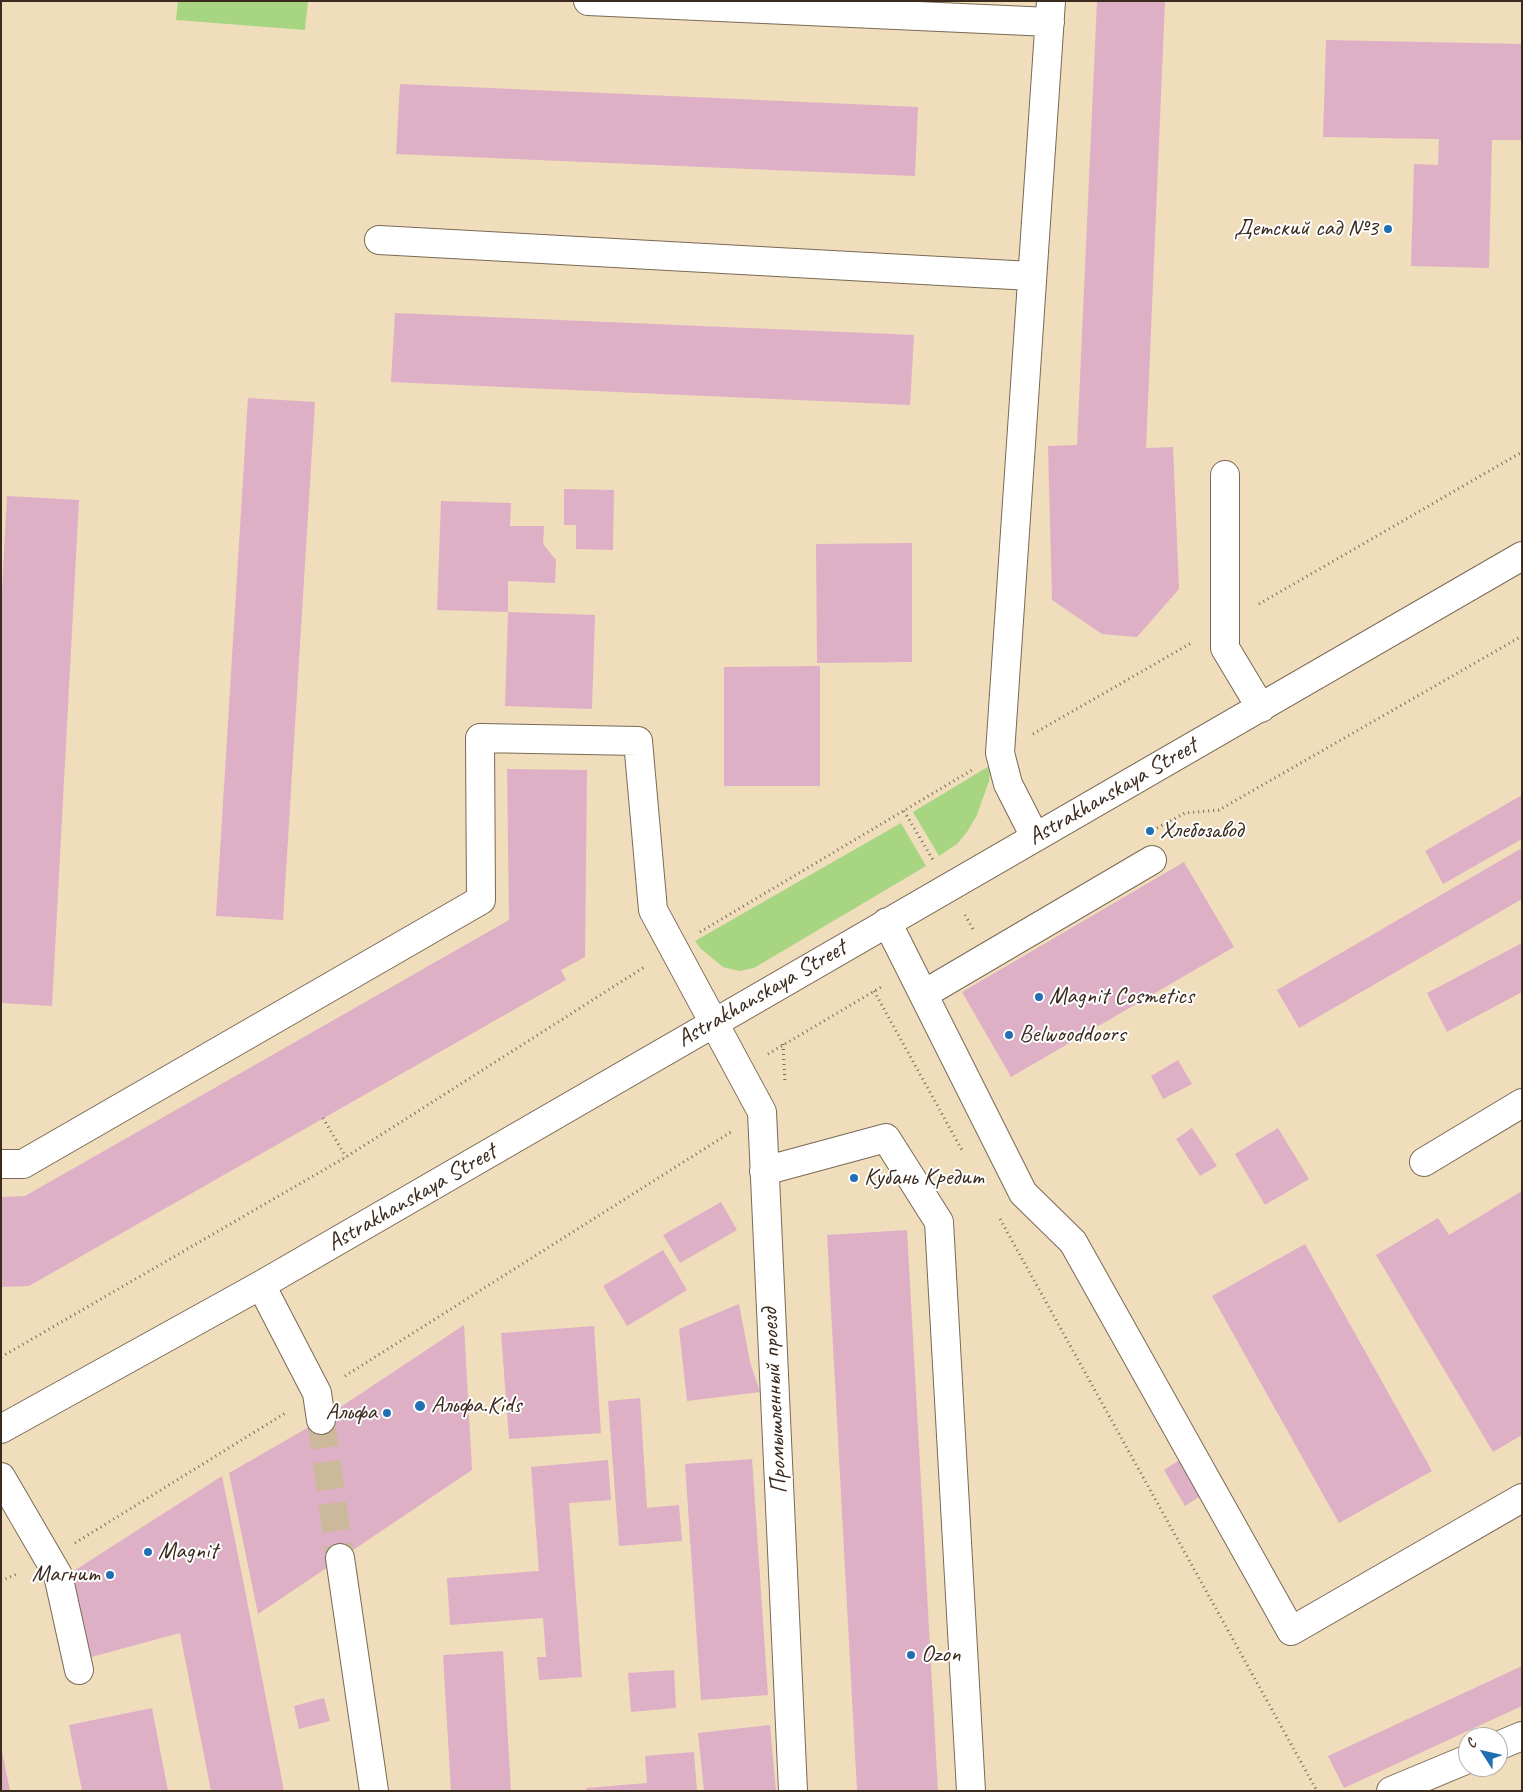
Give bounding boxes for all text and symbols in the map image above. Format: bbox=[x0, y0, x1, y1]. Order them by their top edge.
place label: Детский сад №3 bbox=[1234, 215, 1378, 243]
marker: Детский сад №3 bbox=[1382, 223, 1394, 235]
street label: Astrakhanskaya Street bbox=[1023, 732, 1203, 852]
place label: Хлебозавод bbox=[1160, 817, 1243, 845]
marker: Хлебозавод bbox=[1144, 825, 1156, 837]
street label: Astrakhanskaya Street bbox=[672, 934, 852, 1054]
place label: Magnit Cosmetics bbox=[1049, 983, 1194, 1011]
marker: Magnit Cosmetics bbox=[1033, 991, 1045, 1003]
place label: Belwooddoors bbox=[1019, 1021, 1126, 1049]
marker: Belwooddoors bbox=[1003, 1029, 1015, 1041]
street label: Astrakhanskaya Street bbox=[322, 1138, 502, 1258]
place label: Кубань Кредит bbox=[864, 1164, 984, 1192]
marker: Кубань Кредит bbox=[848, 1172, 860, 1184]
street label: Промышленный проезд bbox=[756, 1307, 794, 1495]
place label: Альфа.Kids bbox=[431, 1392, 521, 1420]
place label: Альфа bbox=[326, 1399, 377, 1427]
marker: Альфа.Kids bbox=[413, 1399, 427, 1413]
marker: Альфа bbox=[381, 1407, 393, 1419]
place label: Magnit bbox=[158, 1538, 218, 1566]
marker: Magnit bbox=[142, 1546, 154, 1558]
place label: Магнит bbox=[32, 1561, 100, 1589]
marker: Магнит bbox=[104, 1569, 116, 1581]
place label: Ozon bbox=[921, 1641, 960, 1669]
marker: Ozon bbox=[905, 1649, 917, 1661]
north arrow bbox=[1458, 1727, 1508, 1777]
text: С bbox=[1462, 1736, 1480, 1751]

